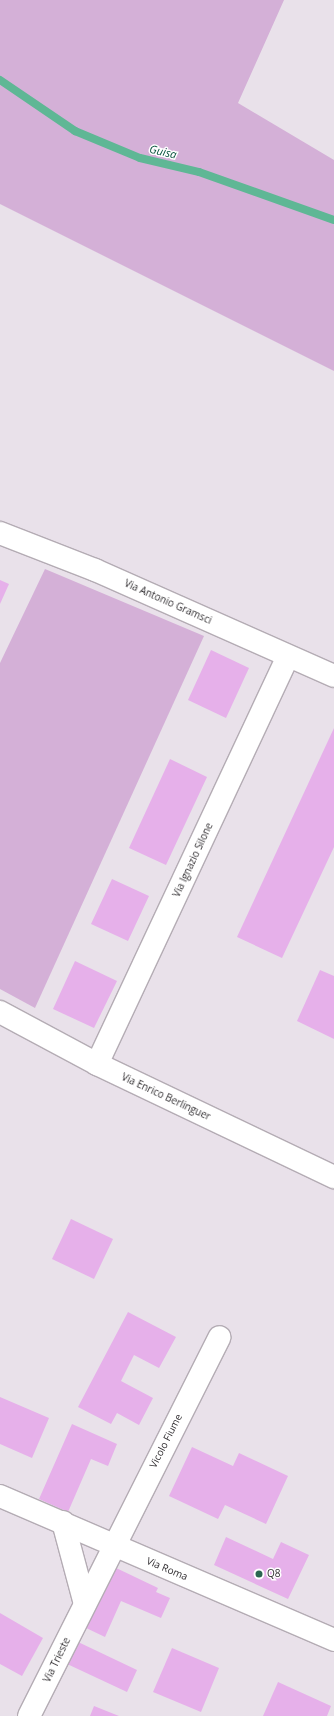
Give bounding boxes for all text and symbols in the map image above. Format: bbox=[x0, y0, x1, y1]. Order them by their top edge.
water label: Guisa bbox=[148, 142, 178, 162]
street label: Via Antonio Gramsci bbox=[123, 577, 213, 627]
street label: Via Ignazio Silone bbox=[171, 821, 215, 899]
street label: Via Enrico Berlinguer bbox=[120, 1071, 212, 1123]
street label: Vicolo Fiume bbox=[147, 1412, 185, 1470]
street label: Via Roma bbox=[145, 1555, 189, 1583]
place label: Q8 bbox=[267, 1568, 280, 1580]
marker: Q8 bbox=[254, 1569, 264, 1579]
street label: Via Trieste bbox=[41, 1636, 73, 1684]

